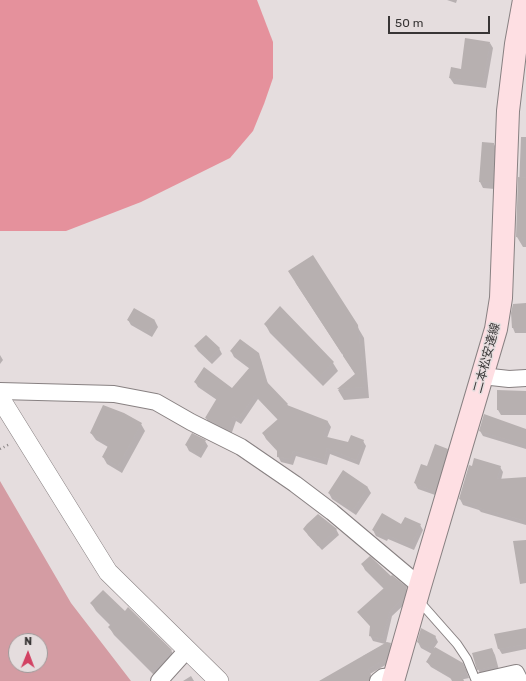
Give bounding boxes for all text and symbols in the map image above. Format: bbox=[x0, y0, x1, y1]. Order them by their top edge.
scale bar bbox=[390, 8, 492, 34]
text: 50 m bbox=[395, 16, 423, 30]
street label: 二本松安達線 bbox=[471, 321, 503, 395]
north arrow bbox=[8, 633, 48, 673]
text: N bbox=[24, 635, 32, 648]

